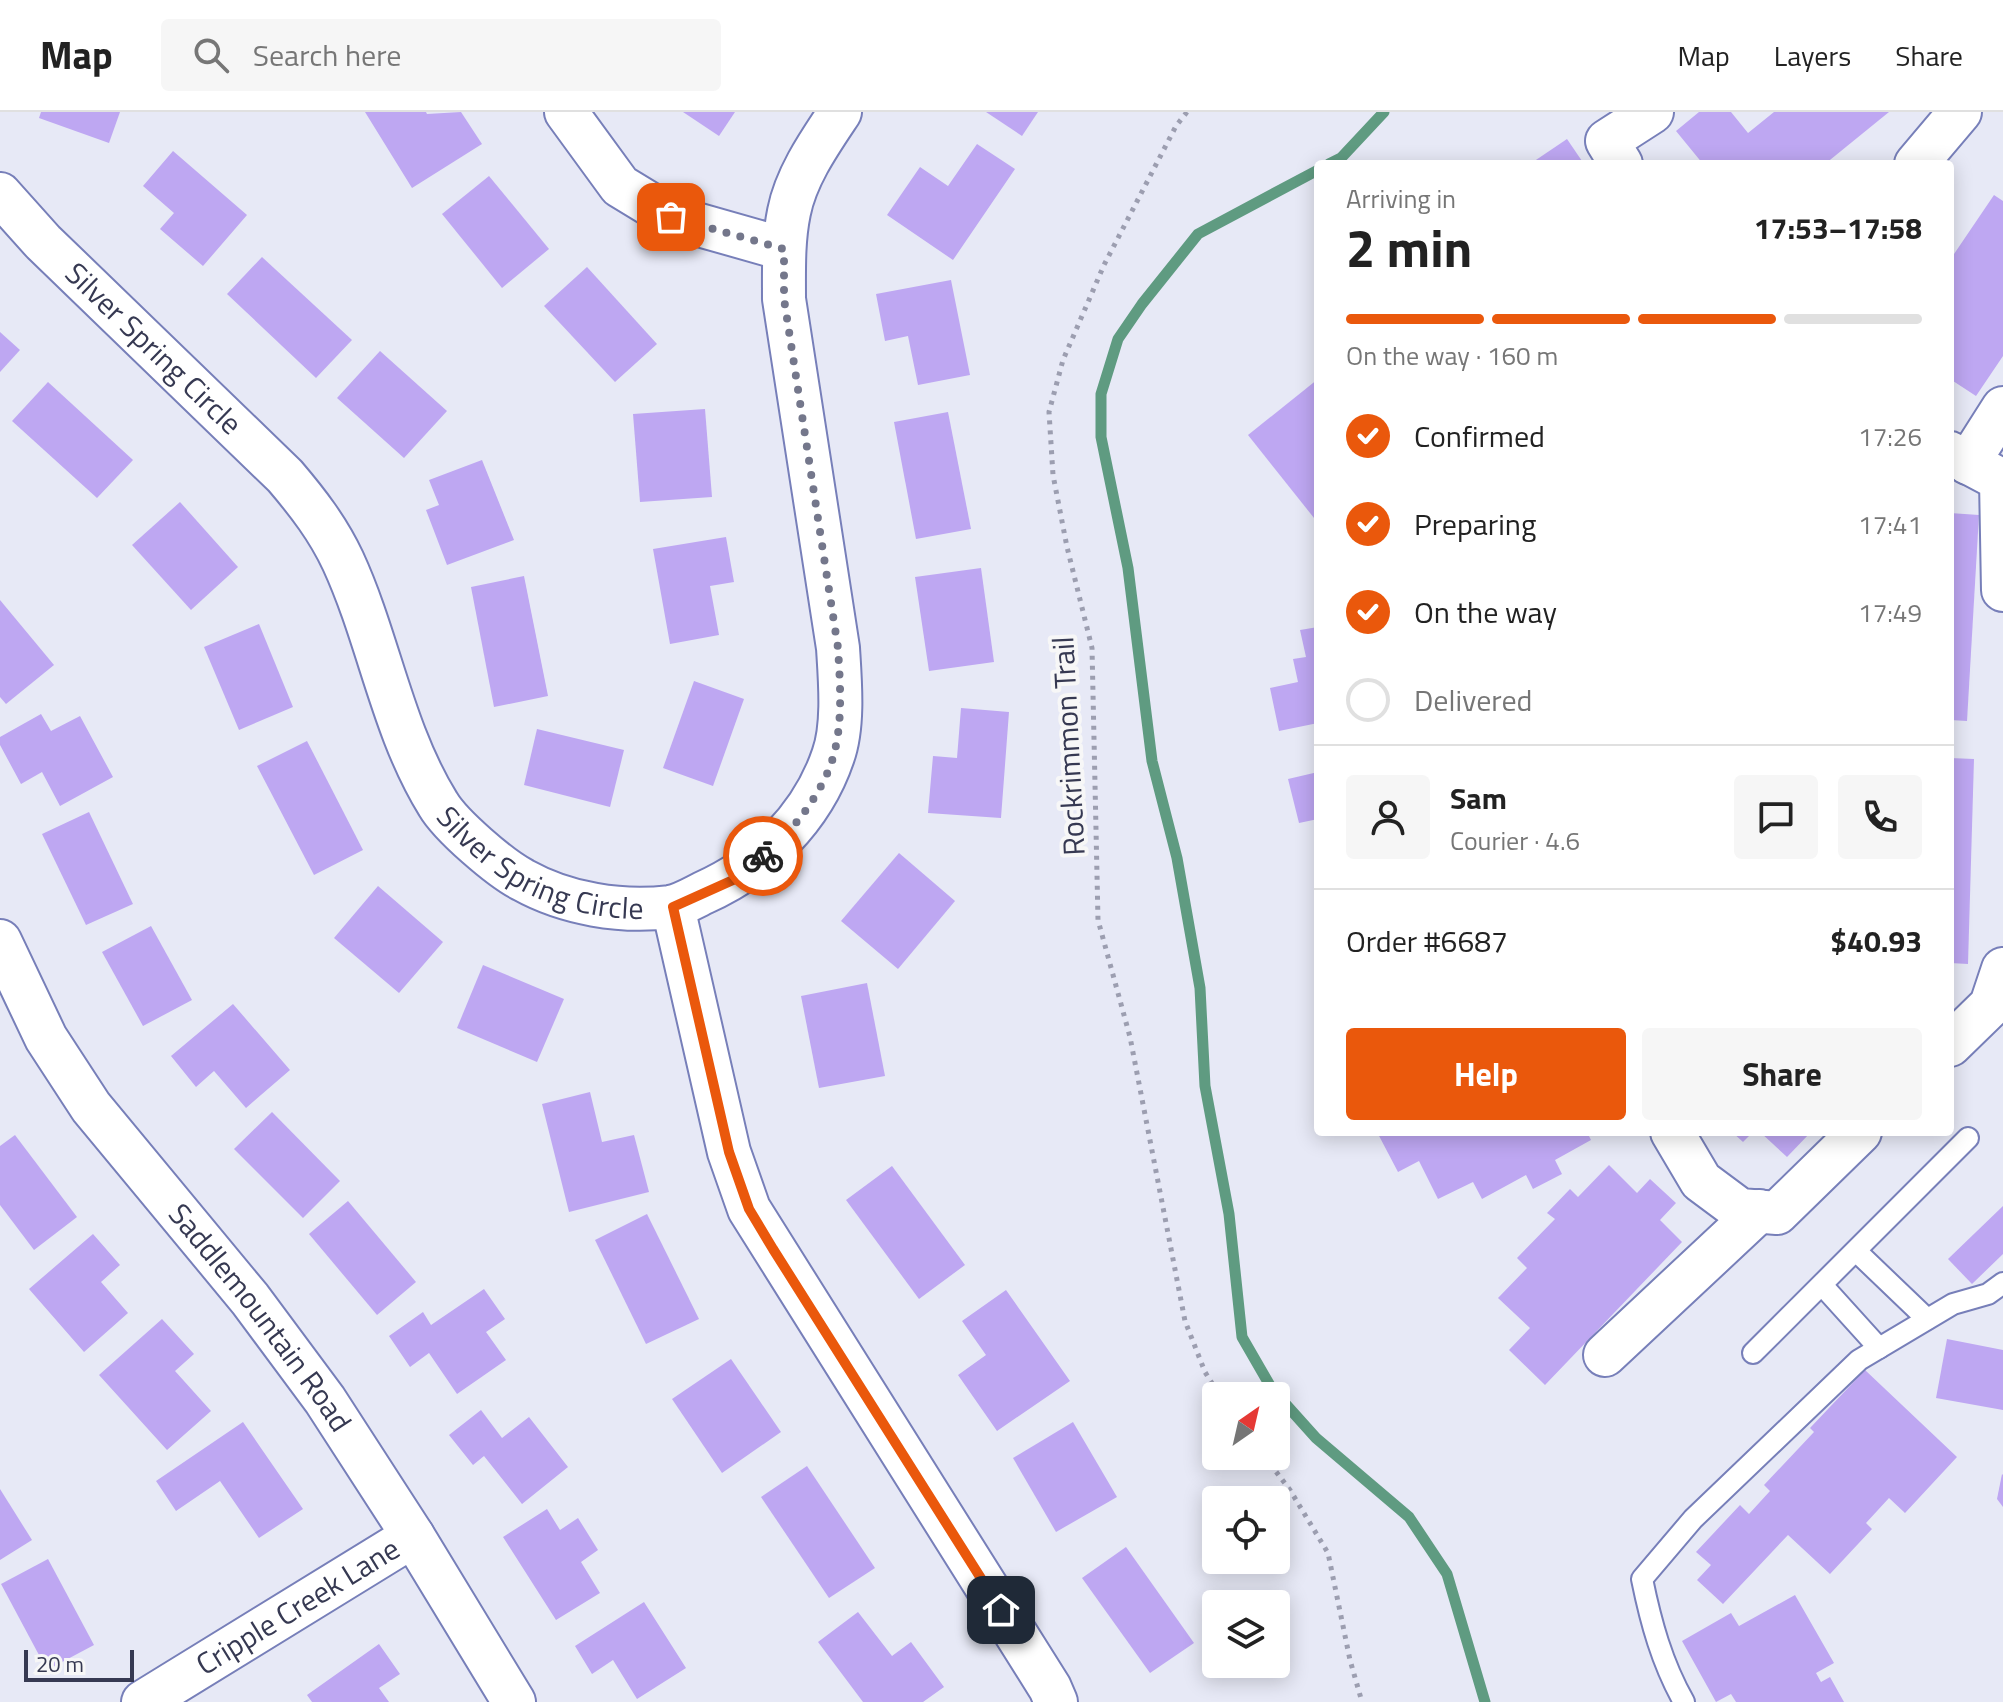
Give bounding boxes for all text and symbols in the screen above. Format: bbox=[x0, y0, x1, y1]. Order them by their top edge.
search box bbox=[161, 19, 721, 91]
text: Map bbox=[40, 26, 113, 84]
text: Search here bbox=[253, 32, 402, 78]
icon: search bbox=[189, 33, 233, 77]
text: Map bbox=[1677, 34, 1730, 77]
text: Layers bbox=[1774, 34, 1851, 77]
text: Share bbox=[1895, 34, 1963, 77]
text: Arriving in bbox=[1346, 179, 1456, 218]
pin bbox=[637, 183, 705, 251]
icon: bag bbox=[649, 195, 693, 239]
text: 17:53–17:58 bbox=[1754, 205, 1922, 251]
text: 2 min bbox=[1346, 208, 1472, 287]
street label: Silver Spring Circle bbox=[55, 251, 253, 445]
text: On the way · 160 m bbox=[1346, 336, 1558, 375]
text: Confirmed bbox=[1414, 413, 1545, 459]
icon: check bbox=[1346, 414, 1390, 458]
text: 17:26 bbox=[1858, 417, 1922, 456]
text: Preparing bbox=[1414, 501, 1536, 547]
icon: check bbox=[1346, 502, 1390, 546]
text: 17:41 bbox=[1858, 505, 1922, 544]
text: On the way bbox=[1414, 589, 1557, 635]
icon: check bbox=[1346, 590, 1390, 634]
text: 17:49 bbox=[1858, 593, 1922, 632]
street label: Rockrimmon Trail bbox=[1039, 635, 1097, 857]
text: Delivered bbox=[1414, 677, 1532, 723]
button: person bbox=[1346, 775, 1430, 859]
text: Sam bbox=[1450, 775, 1507, 821]
button: chat bbox=[1734, 775, 1818, 859]
button: phone bbox=[1838, 775, 1922, 859]
street label: Silver Spring Circle bbox=[426, 795, 644, 931]
courier bbox=[723, 816, 803, 896]
text: Courier · 4.6 bbox=[1450, 821, 1580, 860]
icon: bike bbox=[741, 834, 785, 878]
text: Order #6687 bbox=[1346, 918, 1508, 964]
text: $40.93 bbox=[1830, 918, 1922, 964]
button: Help bbox=[1346, 1028, 1626, 1120]
button: Share bbox=[1642, 1028, 1922, 1120]
street label: Saddlemountain Road bbox=[158, 1193, 364, 1441]
north arrow bbox=[1202, 1382, 1290, 1470]
map controls bbox=[1202, 1382, 1290, 1678]
button: locate bbox=[1202, 1486, 1290, 1574]
street label: Cripple Creek Lane bbox=[187, 1526, 408, 1686]
pin bbox=[967, 1576, 1035, 1644]
icon: home bbox=[979, 1588, 1023, 1632]
button: layers bbox=[1202, 1590, 1290, 1678]
scale bar bbox=[24, 1646, 134, 1682]
text: 20 m bbox=[36, 1647, 84, 1681]

